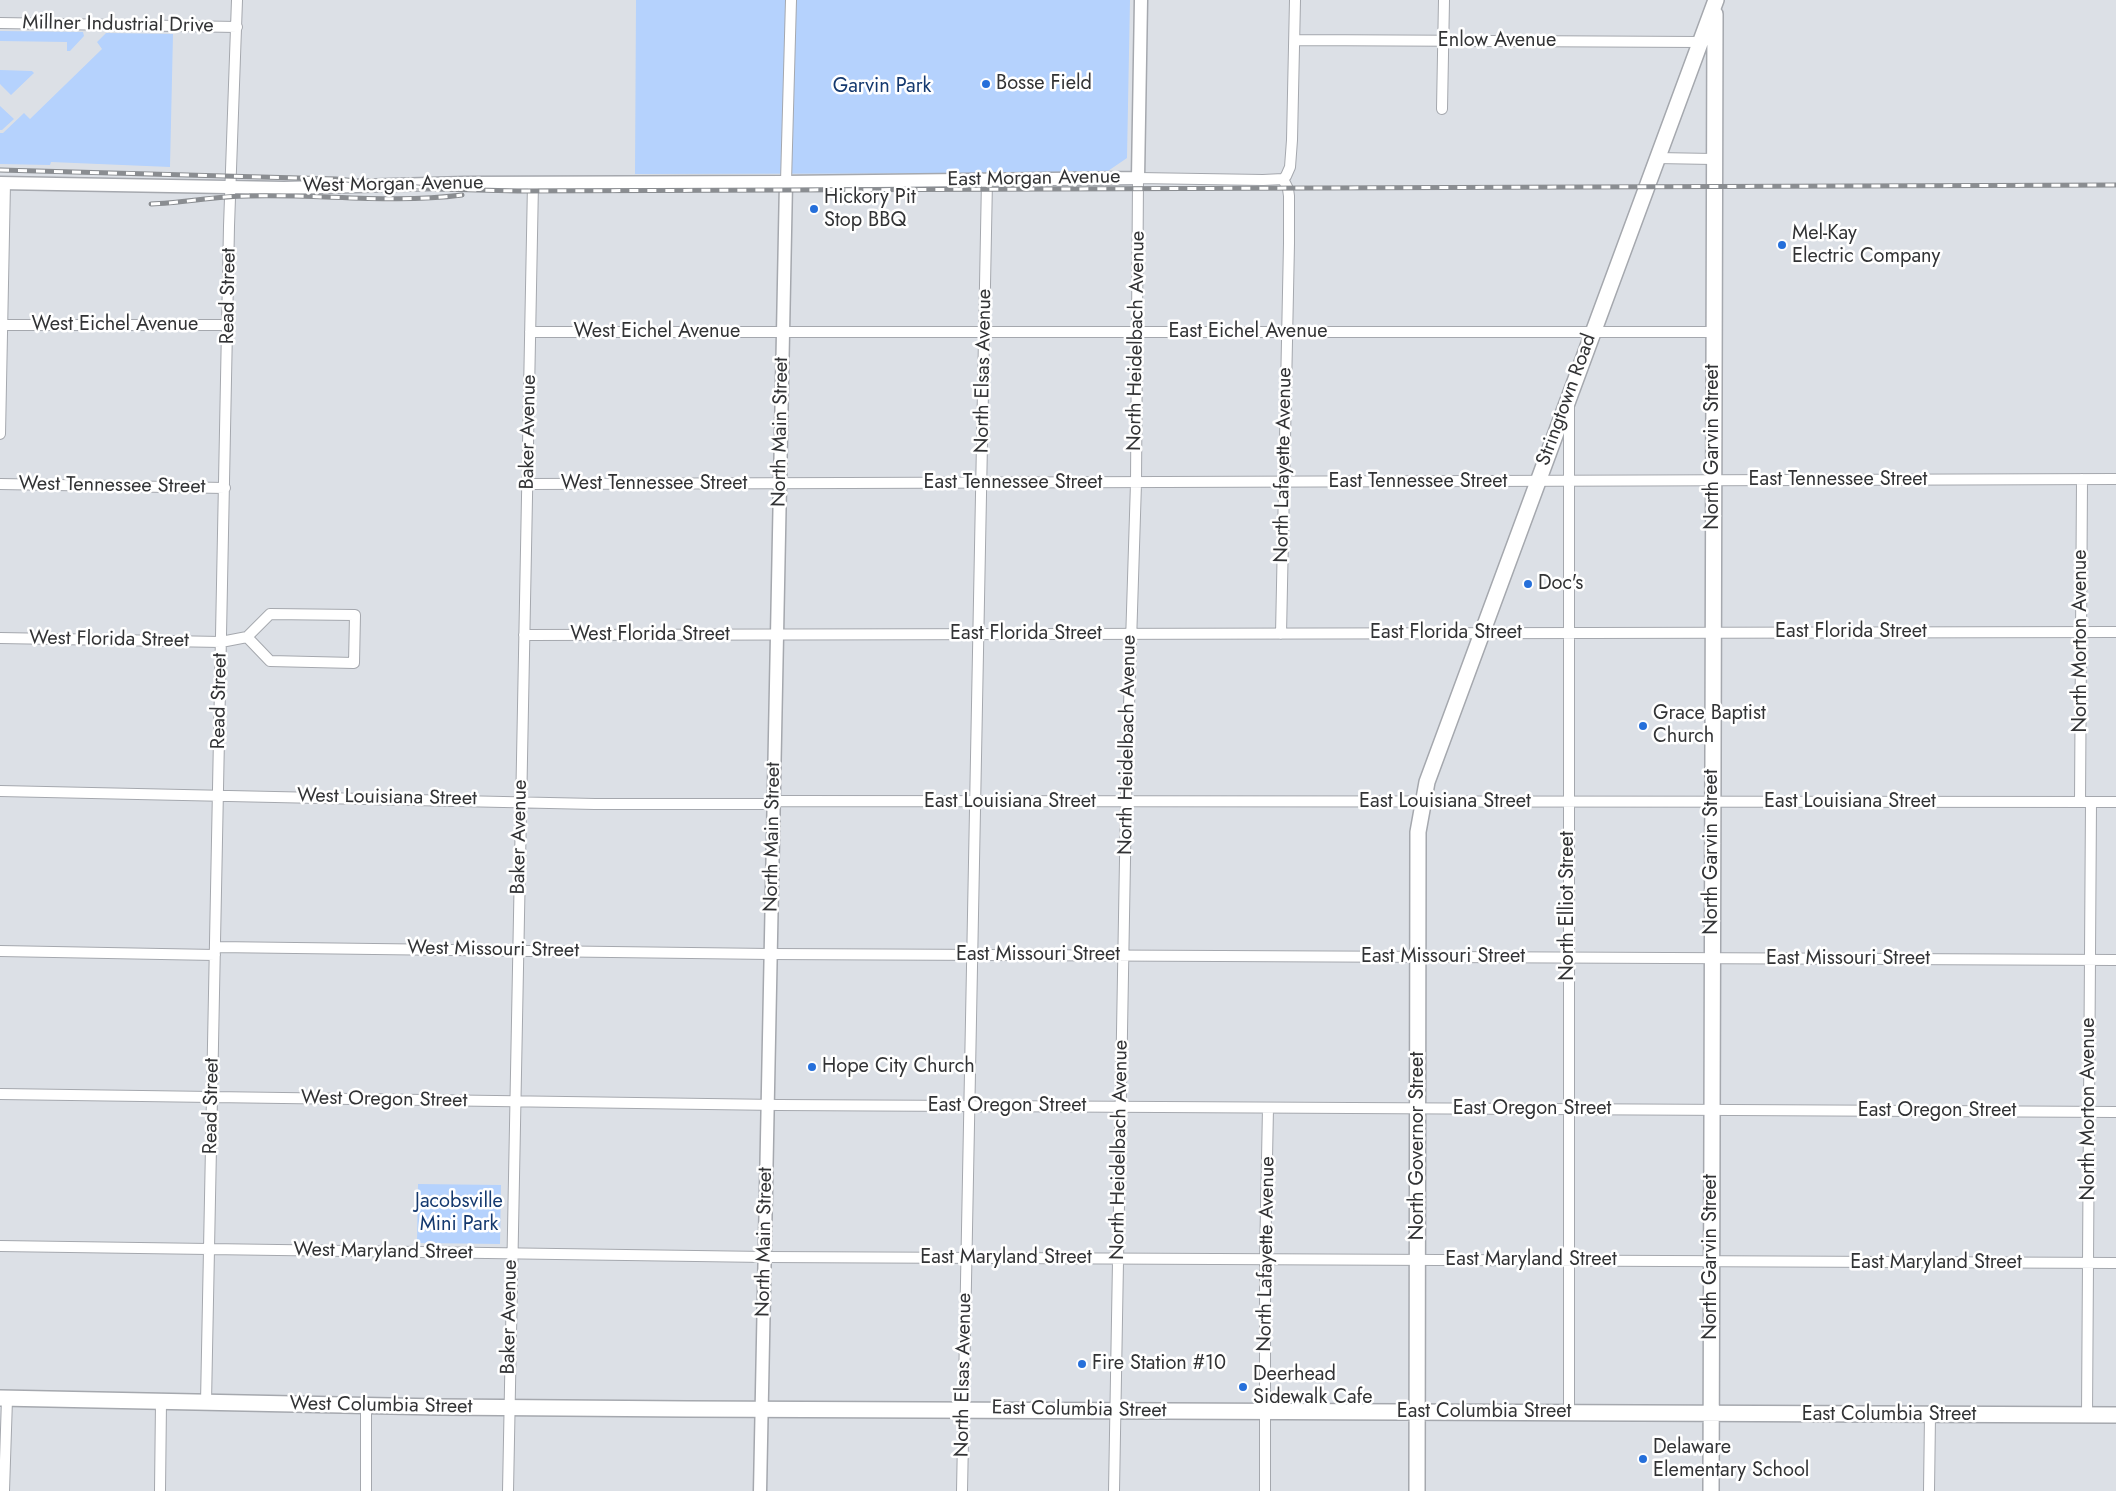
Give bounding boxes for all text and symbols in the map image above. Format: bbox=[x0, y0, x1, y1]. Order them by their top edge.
street label: Millner Industrial Drive bbox=[22, 11, 214, 39]
street label: Enlow Avenue bbox=[1438, 29, 1556, 53]
place label: Bosse Field bbox=[996, 72, 1092, 96]
park label: Garvin Park bbox=[833, 75, 931, 99]
marker: Bosse Field bbox=[980, 78, 992, 90]
street label: East Morgan Avenue bbox=[947, 165, 1121, 193]
street label: West Morgan Avenue bbox=[302, 171, 484, 199]
place label: Hickory Pit Stop BBQ bbox=[824, 186, 916, 233]
marker: Hickory Pit Stop BBQ bbox=[808, 203, 820, 215]
place label: Mel-Kay Electric Company bbox=[1792, 222, 1940, 269]
street label: North Heidelbach Avenue bbox=[1123, 231, 1151, 451]
marker: Mel-Kay Electric Company bbox=[1776, 239, 1788, 251]
street label: Read Street bbox=[216, 248, 242, 344]
street label: North Elsas Avenue bbox=[971, 289, 997, 453]
street label: West Eichel Avenue bbox=[32, 313, 198, 337]
street label: West Eichel Avenue bbox=[574, 320, 740, 344]
street label: East Eichel Avenue bbox=[1169, 320, 1327, 344]
street label: Stringtown Road bbox=[1532, 331, 1602, 469]
street label: North Main Street bbox=[768, 357, 794, 507]
street label: North Garvin Street bbox=[1701, 364, 1725, 530]
street label: North Lafayette Avenue bbox=[1270, 367, 1298, 563]
street label: Baker Avenue bbox=[516, 374, 542, 490]
street label: East Tennessee Street bbox=[1749, 468, 1927, 492]
street label: East Tennessee Street bbox=[1329, 470, 1507, 494]
street label: East Tennessee Street bbox=[924, 471, 1102, 495]
street label: West Tennessee Street bbox=[18, 472, 206, 500]
street label: West Tennessee Street bbox=[561, 472, 747, 496]
street label: North Morton Avenue bbox=[2069, 549, 2093, 733]
place label: Doc's bbox=[1538, 572, 1583, 596]
marker: Doc's bbox=[1522, 578, 1534, 590]
street label: East Florida Street bbox=[1775, 620, 1927, 644]
street label: East Florida Street bbox=[1370, 621, 1522, 645]
street label: East Florida Street bbox=[950, 622, 1102, 646]
street label: West Florida Street bbox=[570, 623, 730, 647]
street label: West Florida Street bbox=[29, 627, 189, 653]
street label: North Heidelbach Avenue bbox=[1114, 635, 1142, 855]
street label: Read Street bbox=[207, 653, 233, 749]
place label: Grace Baptist Church bbox=[1653, 702, 1766, 749]
marker: Grace Baptist Church bbox=[1637, 720, 1649, 732]
street label: North Main Street bbox=[760, 762, 786, 912]
street label: North Garvin Street bbox=[1700, 769, 1724, 935]
street label: Baker Avenue bbox=[507, 779, 533, 895]
street label: West Louisiana Street bbox=[297, 784, 477, 812]
street label: East Louisiana Street bbox=[924, 790, 1096, 814]
street label: East Louisiana Street bbox=[1359, 790, 1531, 814]
street label: East Louisiana Street bbox=[1764, 790, 1936, 814]
street label: North Elliot Street bbox=[1556, 831, 1580, 981]
street label: West Missouri Street bbox=[407, 937, 579, 963]
street label: East Missouri Street bbox=[956, 943, 1120, 967]
street label: East Missouri Street bbox=[1361, 945, 1525, 969]
street label: East Missouri Street bbox=[1766, 947, 1930, 971]
street label: North Morton Avenue bbox=[2077, 1017, 2101, 1201]
street label: North Heidelbach Avenue bbox=[1106, 1040, 1134, 1260]
street label: North Governor Street bbox=[1406, 1052, 1430, 1240]
place label: Hope City Church bbox=[822, 1055, 975, 1079]
street label: Read Street bbox=[199, 1058, 225, 1154]
marker: Hope City Church bbox=[806, 1061, 818, 1073]
street label: West Oregon Street bbox=[301, 1087, 467, 1113]
street label: East Oregon Street bbox=[928, 1094, 1086, 1118]
street label: East Oregon Street bbox=[1453, 1097, 1611, 1121]
street label: East Oregon Street bbox=[1858, 1099, 2016, 1123]
street label: North Lafayette Avenue bbox=[1253, 1156, 1281, 1352]
street label: North Main Street bbox=[752, 1167, 778, 1317]
street label: North Garvin Street bbox=[1699, 1174, 1723, 1340]
park label: Jacobsville Mini Park bbox=[415, 1190, 503, 1237]
street label: West Maryland Street bbox=[293, 1238, 473, 1266]
street label: East Maryland Street bbox=[920, 1246, 1092, 1270]
street label: East Maryland Street bbox=[1445, 1248, 1617, 1272]
street label: East Maryland Street bbox=[1850, 1251, 2022, 1275]
street label: Baker Avenue bbox=[497, 1259, 523, 1375]
street label: North Elsas Avenue bbox=[951, 1293, 977, 1457]
place label: Fire Station #10 bbox=[1092, 1352, 1226, 1376]
marker: Fire Station #10 bbox=[1076, 1358, 1088, 1370]
place label: Deerhead Sidewalk Cafe bbox=[1253, 1363, 1373, 1410]
marker: Deerhead Sidewalk Cafe bbox=[1237, 1381, 1249, 1393]
street label: West Columbia Street bbox=[289, 1392, 473, 1420]
street label: East Columbia Street bbox=[991, 1396, 1167, 1424]
street label: East Columbia Street bbox=[1397, 1400, 1571, 1424]
street label: East Columbia Street bbox=[1802, 1403, 1976, 1427]
place label: Delaware Elementary School bbox=[1653, 1436, 1809, 1483]
marker: Delaware Elementary School bbox=[1637, 1453, 1649, 1465]

